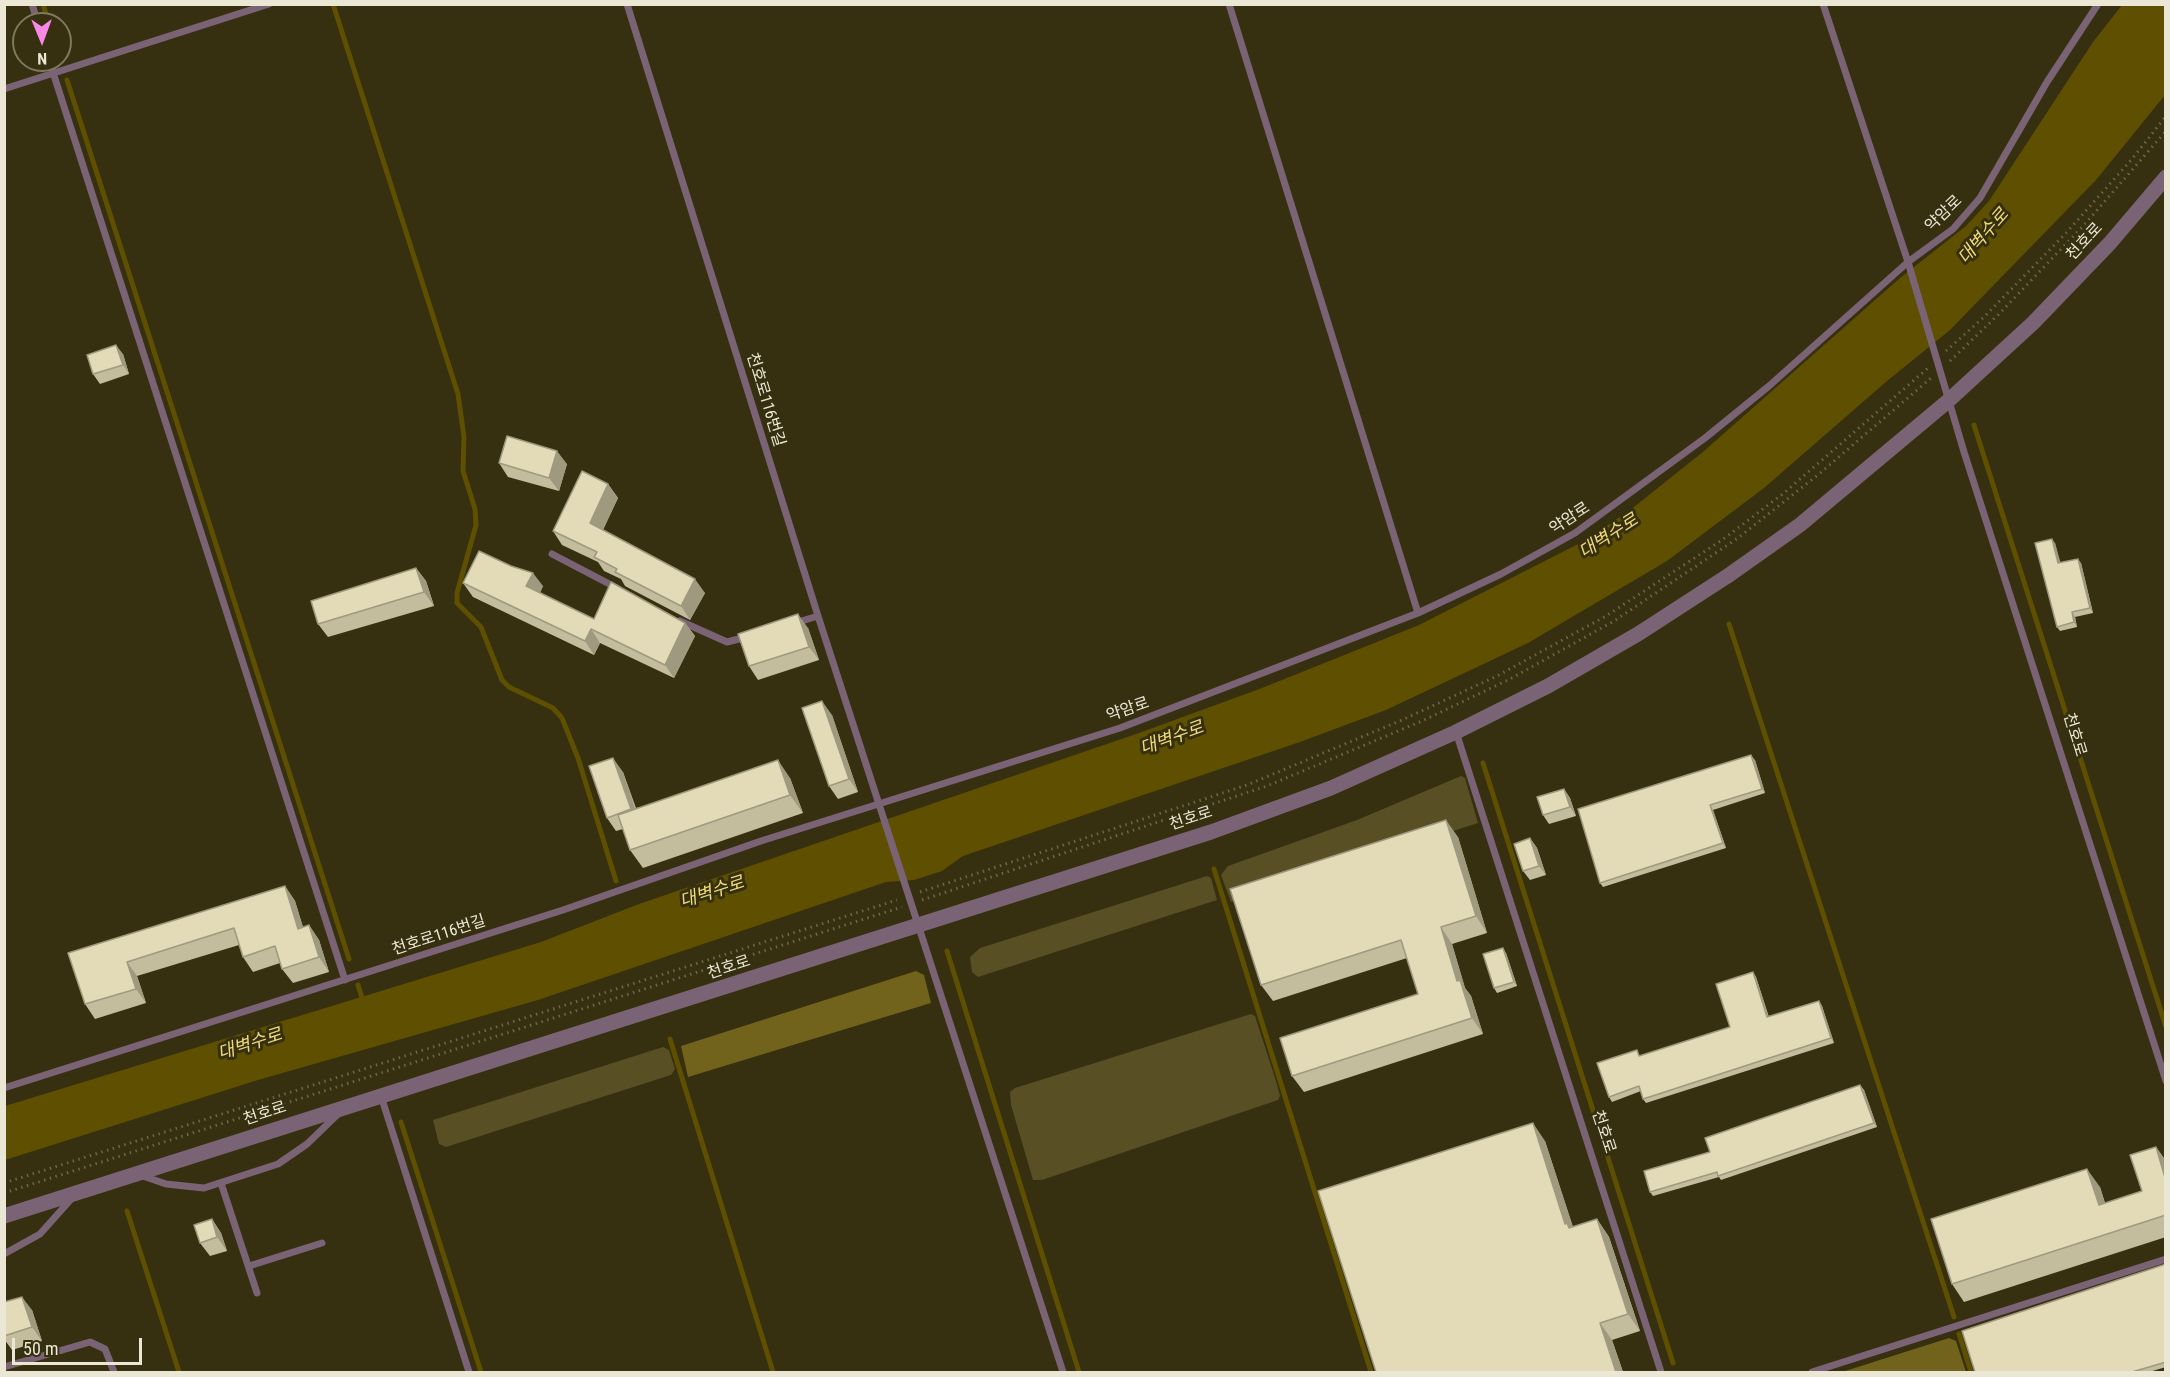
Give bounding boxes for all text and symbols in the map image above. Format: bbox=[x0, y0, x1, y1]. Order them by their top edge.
north arrow bbox=[12, 12, 72, 72]
text: N bbox=[37, 49, 47, 68]
street label: 약암로 bbox=[1921, 192, 1967, 236]
water label: 대벽수로 bbox=[1954, 205, 2014, 269]
street label: 천호로 bbox=[2063, 219, 2107, 265]
street label: 천호로116번길 bbox=[742, 351, 788, 449]
street label: 약암로 bbox=[1546, 499, 1594, 539]
water label: 대벽수로 bbox=[1575, 510, 1643, 564]
street label: 약암로 bbox=[1104, 694, 1152, 726]
street label: 천호로 bbox=[2058, 711, 2090, 759]
water label: 대벽수로 bbox=[1137, 718, 1207, 760]
street label: 천호로 bbox=[1167, 803, 1215, 835]
water label: 대벽수로 bbox=[677, 872, 747, 914]
street label: 천호로116번길 bbox=[390, 912, 488, 960]
street label: 천호로 bbox=[705, 952, 753, 984]
water label: 대벽수로 bbox=[215, 1024, 285, 1066]
street label: 천호로 bbox=[241, 1098, 289, 1130]
street label: 천호로 bbox=[1587, 1108, 1619, 1156]
scale bar bbox=[15, 1326, 146, 1364]
text: 50 m bbox=[23, 1338, 58, 1359]

